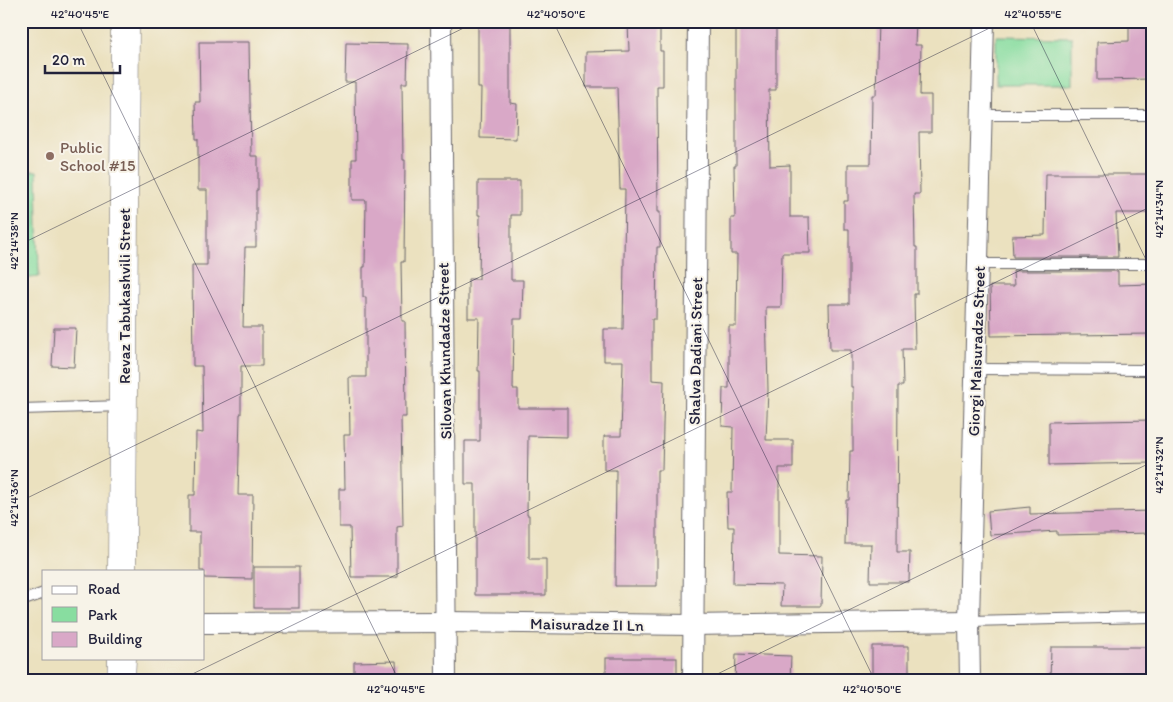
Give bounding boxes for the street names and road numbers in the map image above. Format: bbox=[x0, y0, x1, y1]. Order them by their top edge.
street label: Revaz Tabukashvili Street bbox=[115, 208, 134, 384]
street label: Silovan Khundadze Street bbox=[433, 262, 456, 440]
street label: Giorgi Maisuradze Street bbox=[964, 265, 989, 437]
street label: Shalva Dadiani Street bbox=[685, 277, 706, 425]
street label: Maisuradze II Ln bbox=[530, 614, 644, 635]

